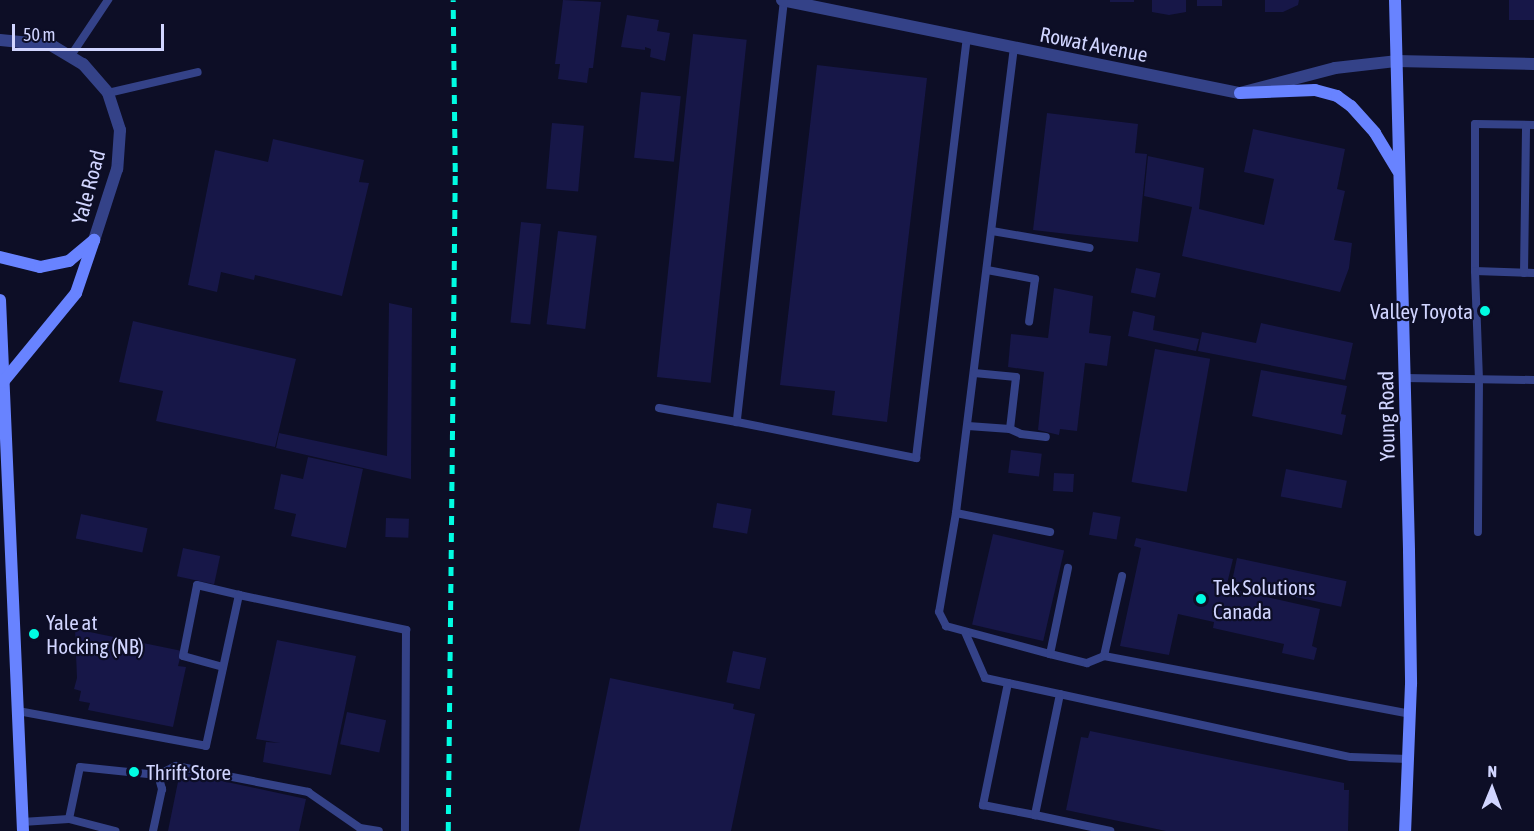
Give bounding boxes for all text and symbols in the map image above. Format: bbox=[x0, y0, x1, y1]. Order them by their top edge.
scale bar bbox=[15, 12, 166, 50]
street label: Rowat Avenue bbox=[1038, 21, 1150, 67]
text: 50 m bbox=[23, 24, 55, 45]
street label: Yale Road bbox=[66, 147, 110, 227]
place label: Valley Toyota bbox=[1370, 298, 1473, 324]
marker: Valley Toyota bbox=[1478, 304, 1492, 318]
street label: Young Road bbox=[1373, 371, 1399, 461]
place label: Tek Solutions Canada bbox=[1213, 574, 1315, 624]
marker: Tek Solutions Canada bbox=[1194, 592, 1208, 606]
place label: Yale at Hocking (NB) bbox=[46, 609, 144, 659]
marker: Yale at Hocking (NB) bbox=[27, 627, 41, 641]
place label: Thrift Store bbox=[146, 759, 231, 785]
north arrow bbox=[1462, 759, 1522, 819]
text: N bbox=[1487, 762, 1497, 780]
marker: Thrift Store bbox=[127, 765, 141, 779]

